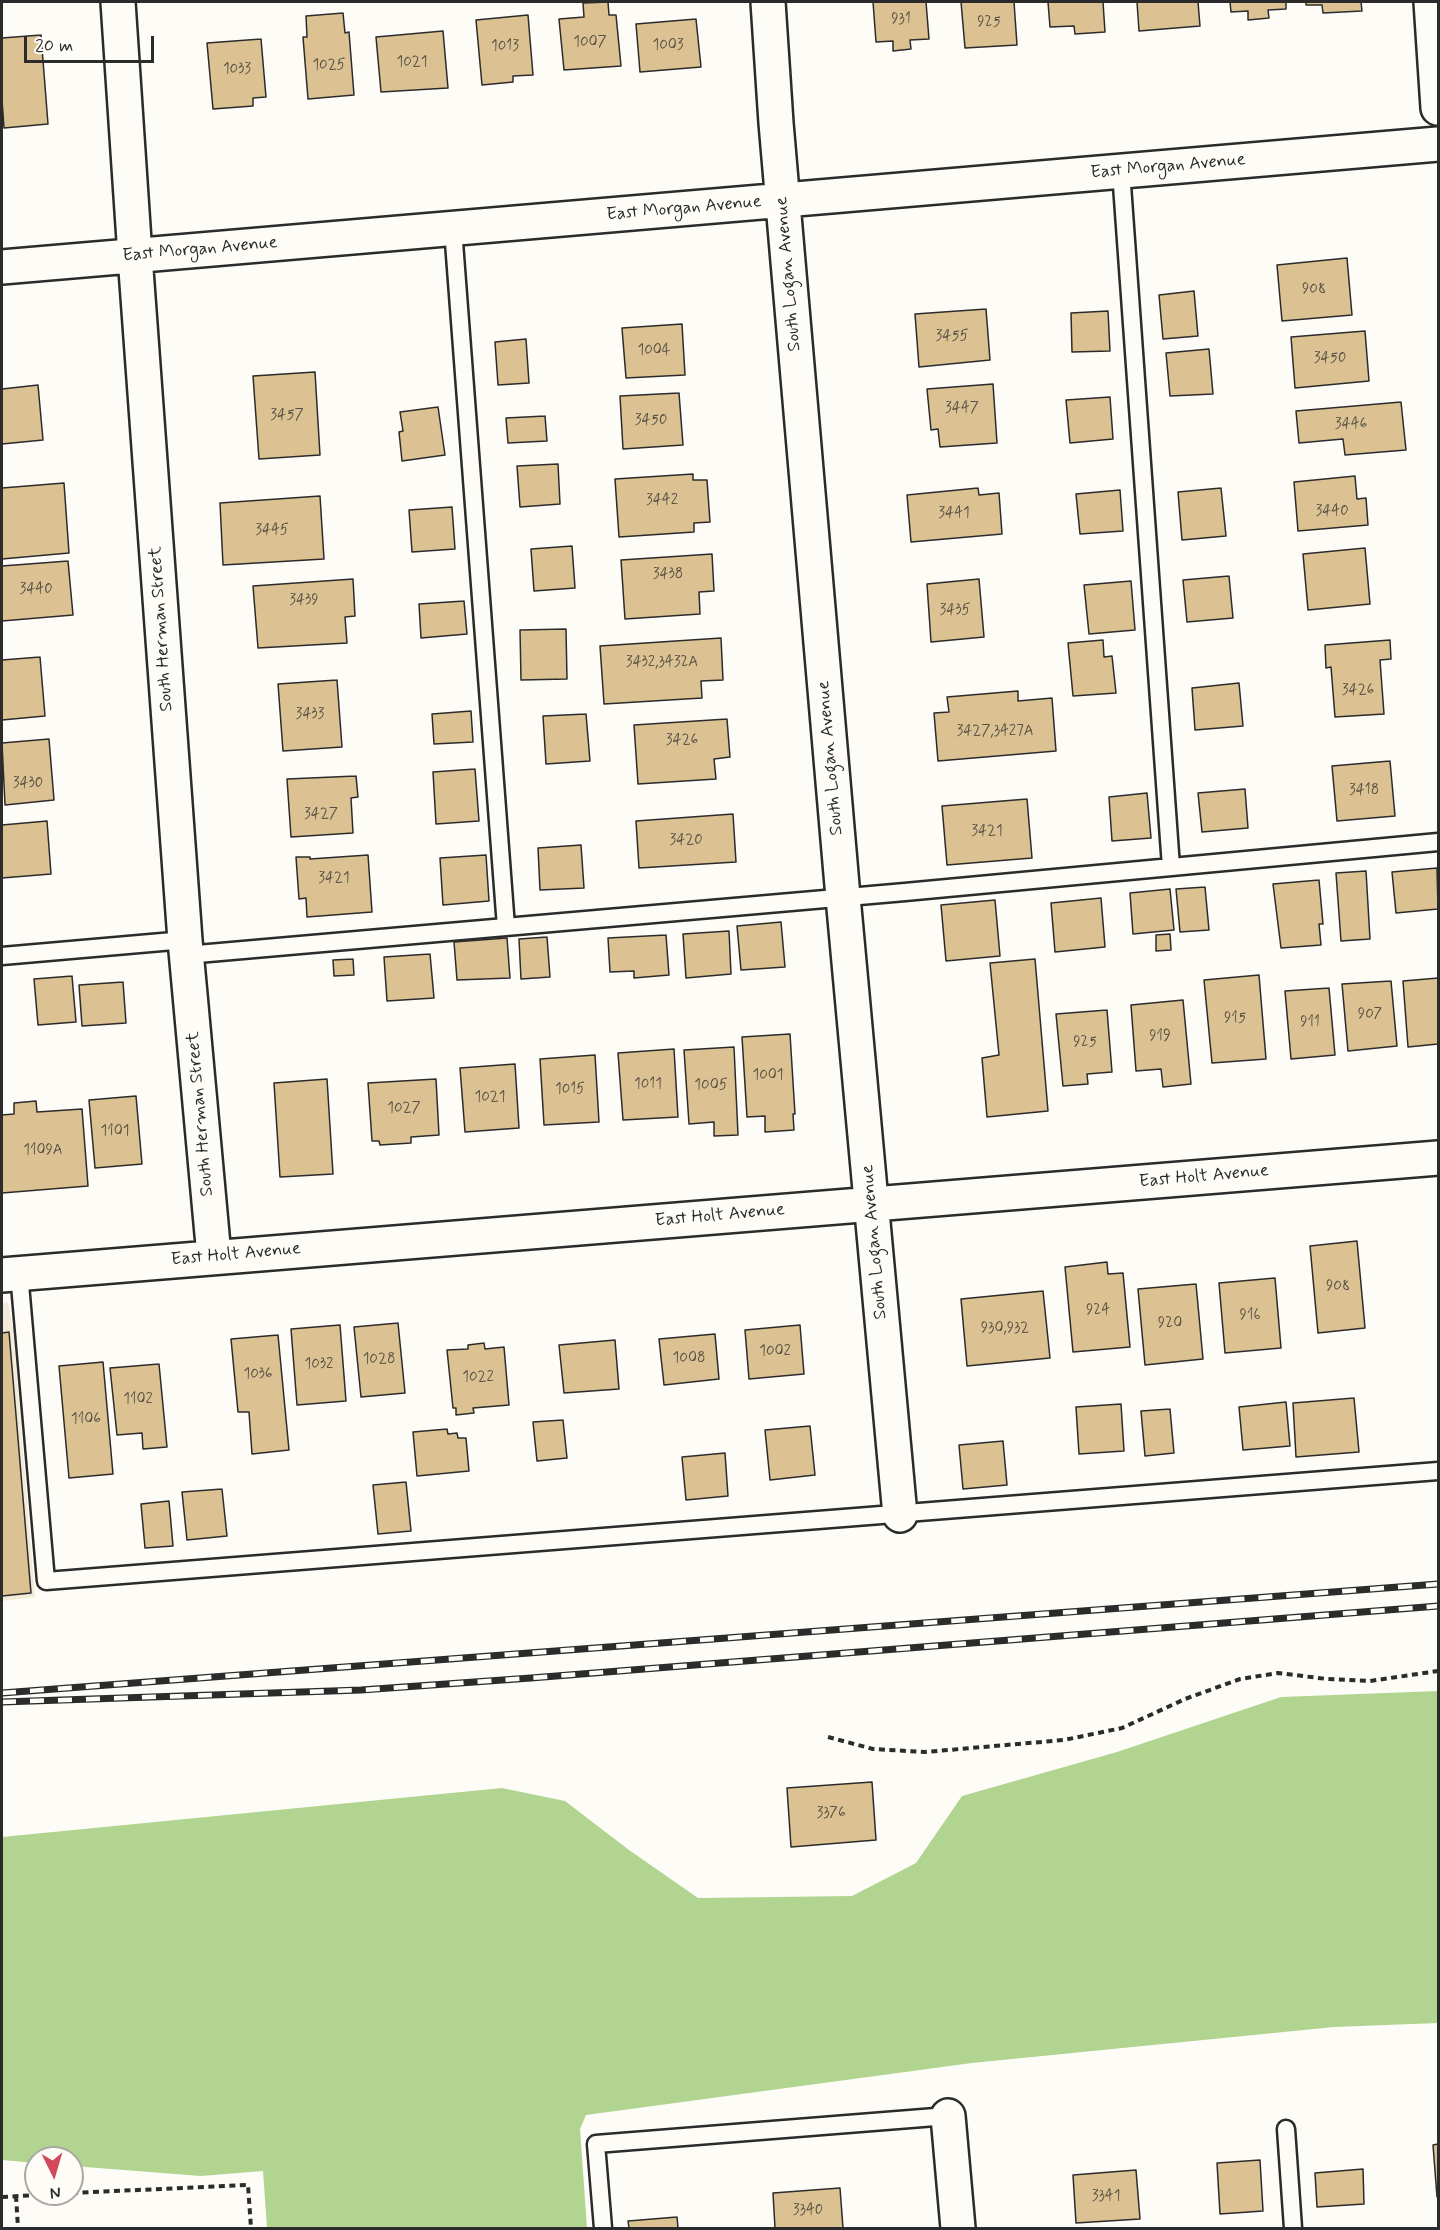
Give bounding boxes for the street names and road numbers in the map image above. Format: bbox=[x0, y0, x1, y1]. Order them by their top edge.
street label: East Morgan Avenue bbox=[1090, 149, 1246, 185]
street label: East Morgan Avenue bbox=[606, 191, 762, 227]
street label: South Logan Avenue bbox=[771, 196, 807, 352]
street label: East Morgan Avenue bbox=[122, 232, 278, 268]
street label: South Herman Street bbox=[145, 546, 179, 712]
street label: South Logan Avenue bbox=[813, 680, 849, 836]
street label: South Herman Street bbox=[183, 1031, 219, 1197]
street label: East Holt Avenue bbox=[1138, 1161, 1270, 1193]
street label: South Logan Avenue bbox=[857, 1164, 893, 1320]
street label: East Holt Avenue bbox=[654, 1200, 786, 1232]
street label: East Holt Avenue bbox=[170, 1239, 302, 1271]

